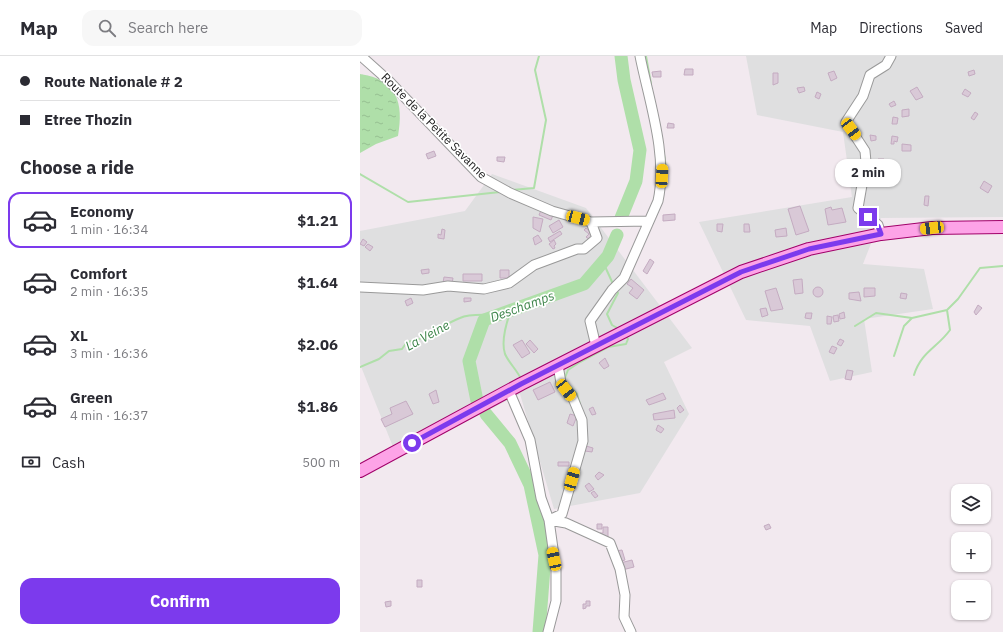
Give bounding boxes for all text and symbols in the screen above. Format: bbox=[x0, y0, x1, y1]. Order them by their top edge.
search box bbox=[82, 10, 362, 46]
text: Map bbox=[20, 16, 58, 40]
icon: search bbox=[96, 17, 118, 39]
text: Search here bbox=[128, 18, 208, 37]
text: Map bbox=[810, 19, 837, 37]
text: Directions bbox=[859, 19, 923, 37]
text: Saved bbox=[945, 19, 983, 37]
street label: Route de la Petite Savanne bbox=[378, 70, 491, 182]
text: Route Nationale # 2 bbox=[44, 72, 183, 91]
text: Etree Thozin bbox=[44, 110, 132, 129]
car bbox=[839, 116, 863, 142]
text: Choose a ride bbox=[20, 156, 134, 179]
callout: 2 min bbox=[835, 159, 901, 187]
car bbox=[655, 164, 669, 188]
text: 2 min bbox=[851, 164, 885, 181]
icon: car bbox=[22, 202, 58, 238]
text: Economy bbox=[70, 202, 134, 221]
route end bbox=[859, 208, 877, 226]
car bbox=[565, 209, 591, 227]
text: $1.21 bbox=[297, 211, 338, 230]
text: 1 min · 16:34 bbox=[70, 221, 148, 238]
car bbox=[919, 221, 945, 235]
icon: car bbox=[22, 264, 58, 300]
text: Comfort bbox=[70, 264, 127, 283]
text: $1.64 bbox=[297, 273, 338, 292]
text: 2 min · 16:35 bbox=[70, 283, 148, 300]
water label: Deschamps bbox=[488, 287, 557, 326]
water label: La Veine bbox=[402, 316, 453, 355]
icon: car bbox=[22, 326, 58, 362]
text: XL bbox=[70, 326, 88, 345]
text: $2.06 bbox=[297, 335, 338, 354]
text: 3 min · 16:36 bbox=[70, 345, 148, 362]
car bbox=[554, 377, 578, 403]
icon: car bbox=[22, 388, 58, 424]
text: Green bbox=[70, 388, 113, 407]
text: $1.86 bbox=[297, 397, 338, 416]
text: 4 min · 16:37 bbox=[70, 407, 148, 424]
route start bbox=[403, 434, 421, 452]
icon: cash bbox=[20, 451, 42, 473]
text: Cash bbox=[52, 453, 85, 472]
text: 500 m bbox=[302, 454, 340, 471]
car bbox=[563, 466, 581, 492]
map controls bbox=[951, 484, 991, 620]
button: layers bbox=[951, 484, 991, 524]
button: + bbox=[951, 532, 991, 572]
car bbox=[546, 546, 562, 572]
button: Confirm bbox=[20, 578, 340, 624]
button: − bbox=[951, 580, 991, 620]

